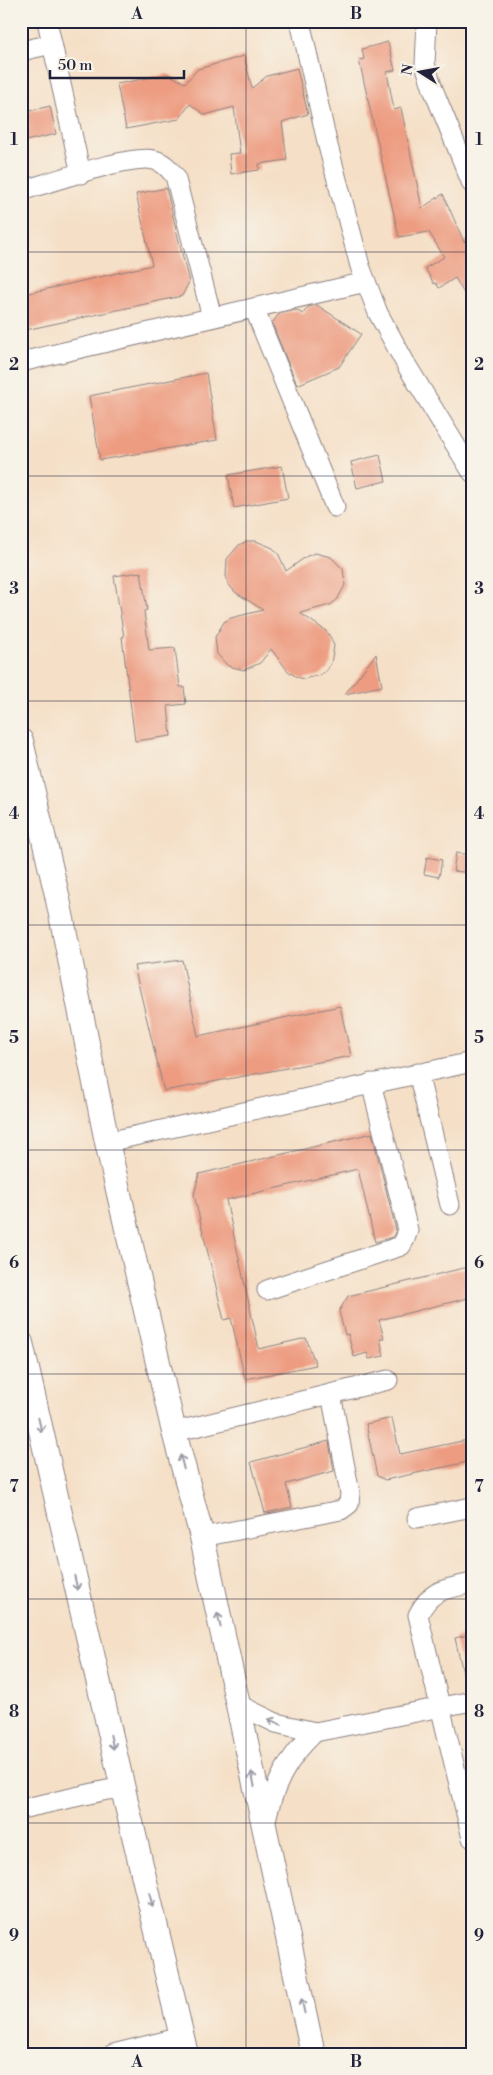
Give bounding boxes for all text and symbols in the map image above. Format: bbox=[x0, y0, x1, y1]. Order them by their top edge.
text: A bbox=[130, 4, 143, 24]
text: B bbox=[350, 4, 362, 24]
scale bar bbox=[50, 48, 184, 80]
north arrow bbox=[396, 48, 446, 98]
text: 50 m bbox=[58, 56, 92, 75]
text: N bbox=[398, 63, 418, 77]
text: 1 bbox=[10, 130, 18, 150]
text: 1 bbox=[475, 130, 483, 150]
text: 2 bbox=[9, 355, 19, 375]
text: 2 bbox=[474, 355, 484, 375]
text: 3 bbox=[9, 579, 19, 599]
text: 3 bbox=[474, 579, 484, 599]
text: 4 bbox=[9, 804, 20, 824]
text: 4 bbox=[474, 804, 485, 824]
text: 5 bbox=[9, 1028, 19, 1048]
text: 5 bbox=[474, 1028, 484, 1048]
text: 6 bbox=[9, 1253, 19, 1273]
text: 6 bbox=[474, 1253, 484, 1273]
one-way arrow bbox=[36, 1417, 45, 1433]
one-way arrow bbox=[177, 1454, 186, 1470]
text: 7 bbox=[9, 1477, 19, 1497]
text: 7 bbox=[474, 1477, 484, 1497]
one-way arrow bbox=[72, 1575, 81, 1591]
one-way arrow bbox=[214, 1612, 223, 1628]
text: 8 bbox=[9, 1702, 19, 1722]
text: 8 bbox=[474, 1702, 484, 1722]
one-way arrow bbox=[268, 1716, 283, 1726]
one-way arrow bbox=[108, 1733, 117, 1749]
one-way arrow bbox=[248, 1771, 257, 1787]
one-way arrow bbox=[147, 1891, 156, 1907]
text: 9 bbox=[9, 1926, 19, 1946]
text: 9 bbox=[474, 1926, 484, 1946]
one-way arrow bbox=[297, 1998, 307, 2014]
text: A bbox=[130, 2052, 143, 2072]
text: B bbox=[350, 2052, 362, 2072]

